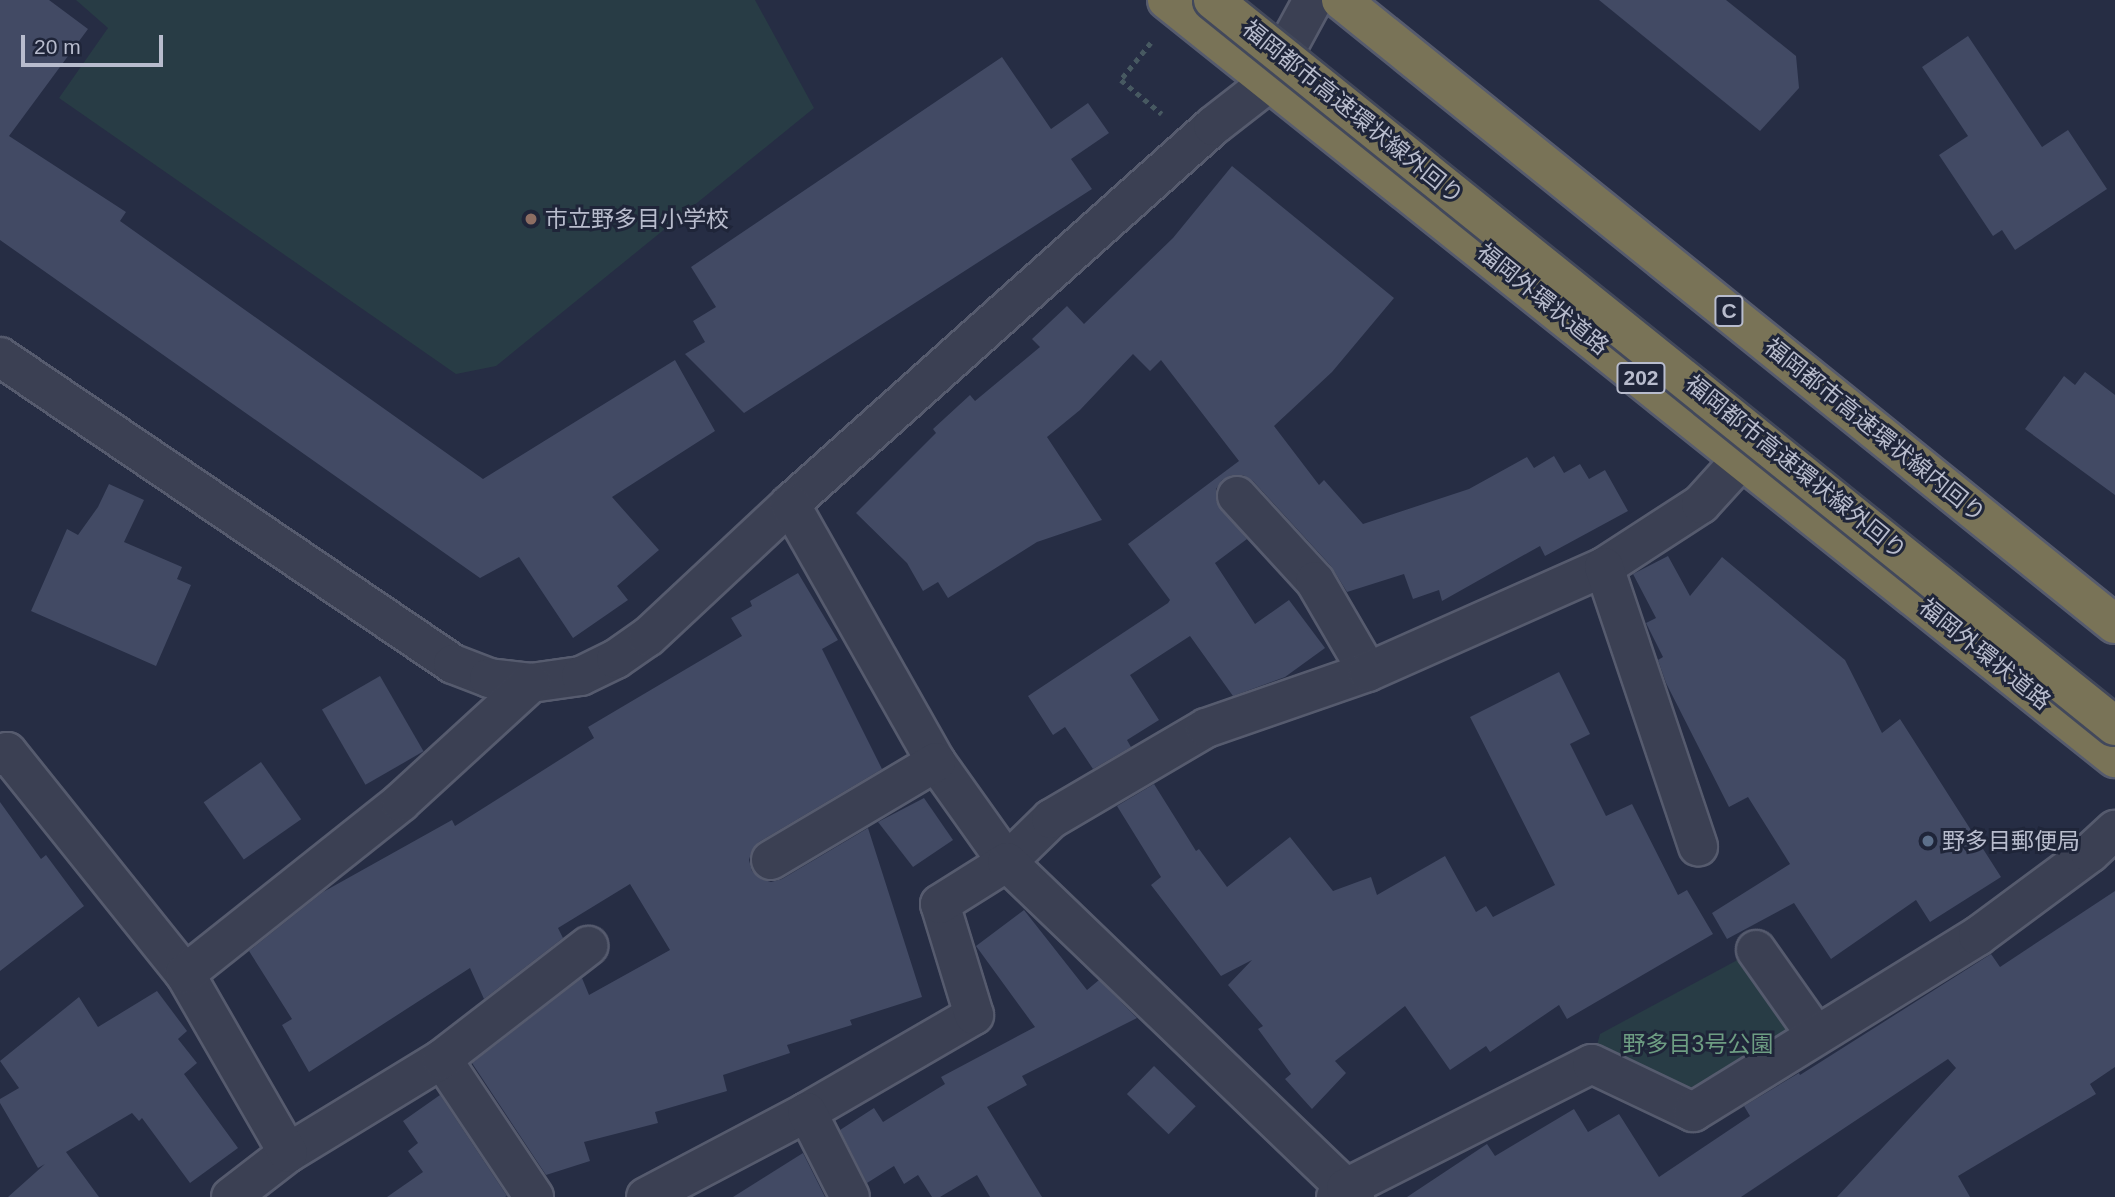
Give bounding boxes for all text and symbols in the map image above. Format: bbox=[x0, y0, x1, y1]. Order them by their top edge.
street label: 福岡都市高速環状線外回り bbox=[1237, 14, 1469, 210]
scale bar bbox=[24, 21, 166, 65]
text: 20 m bbox=[34, 35, 81, 58]
place label: 市立野多目小学校 bbox=[545, 205, 729, 233]
marker: 市立野多目小学校 bbox=[523, 211, 539, 227]
street label: 福岡外環状道路 bbox=[1472, 238, 1614, 360]
road number: C bbox=[1713, 294, 1745, 328]
street label: 福岡都市高速環状線内回り bbox=[1759, 332, 1991, 528]
road number: 202 bbox=[1615, 360, 1667, 396]
street label: 福岡都市高速環状線外回り bbox=[1680, 369, 1912, 565]
street label: 福岡外環状道路 bbox=[1914, 593, 2056, 715]
place label: 野多目郵便局 bbox=[1942, 827, 2080, 855]
marker: 野多目郵便局 bbox=[1920, 833, 1936, 849]
park label: 野多目3号公園 bbox=[1623, 1030, 1773, 1058]

